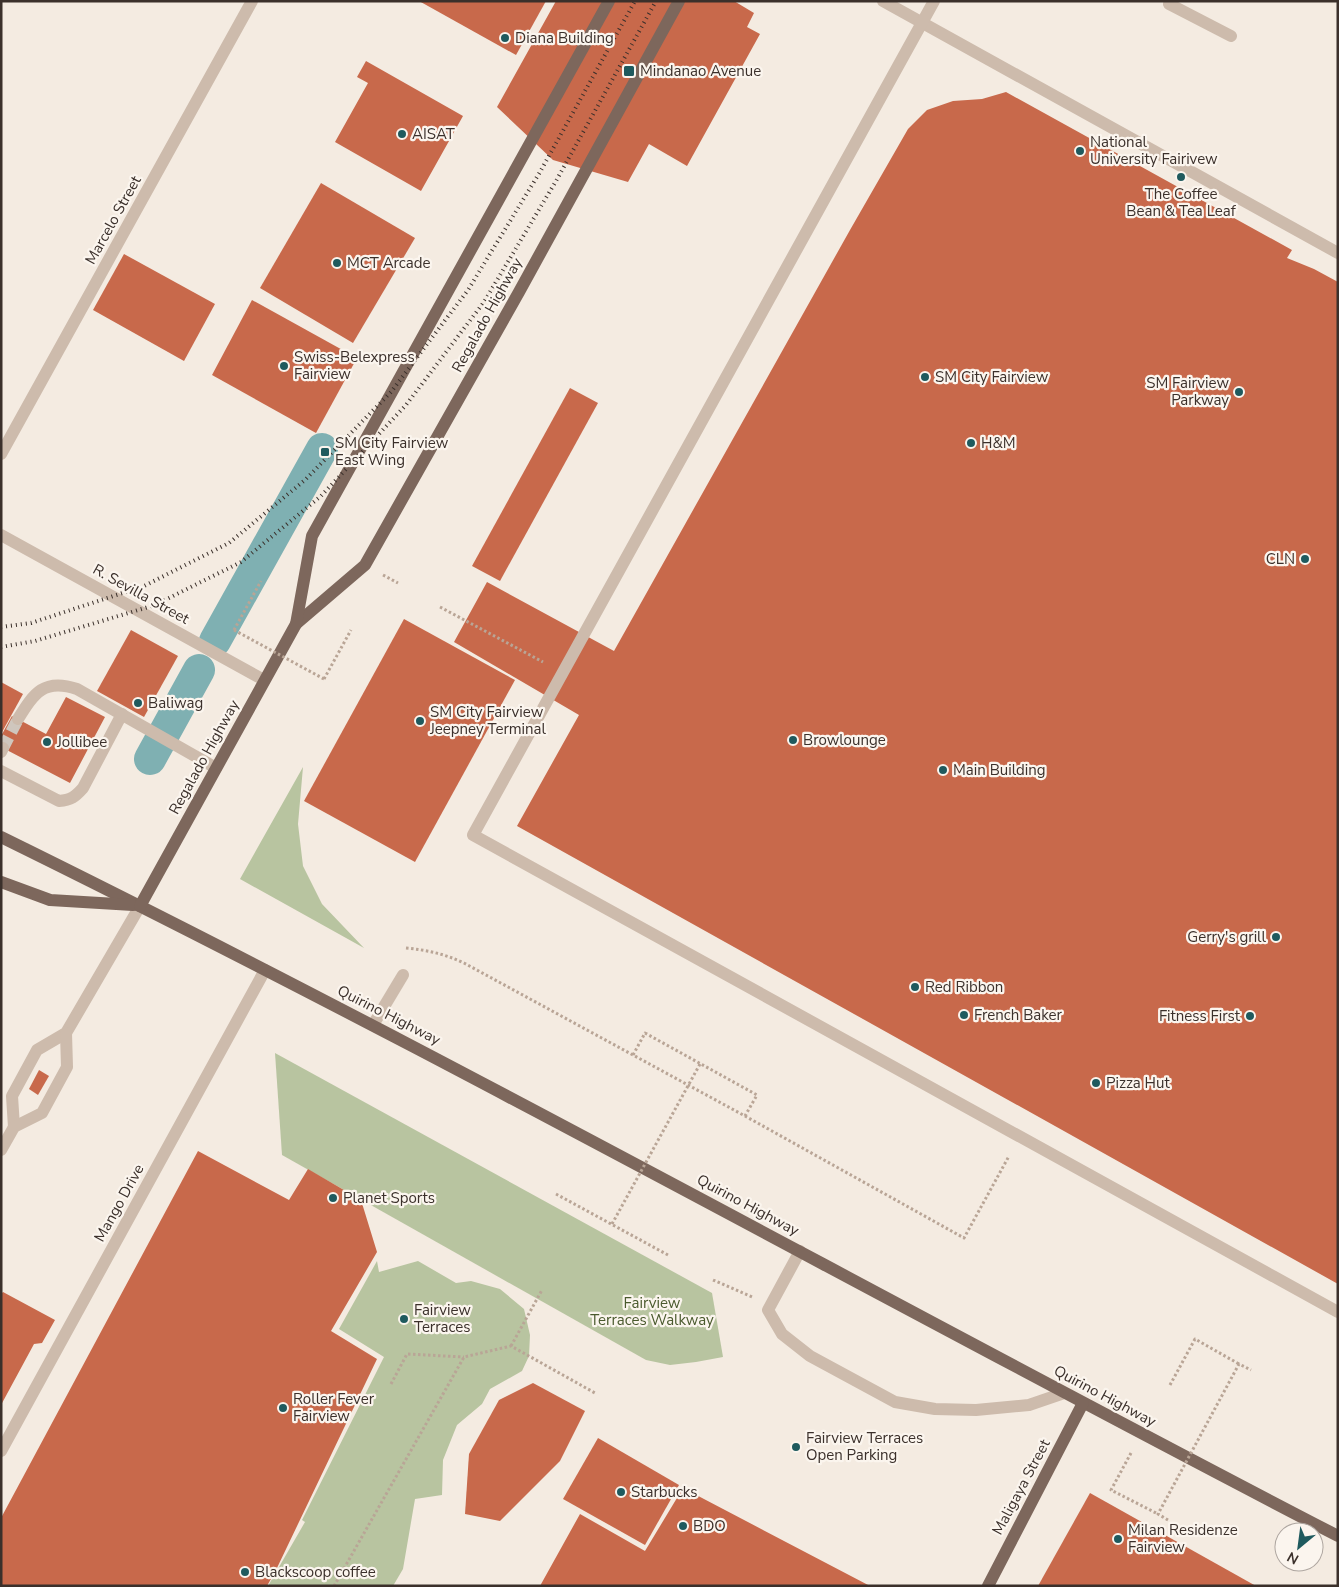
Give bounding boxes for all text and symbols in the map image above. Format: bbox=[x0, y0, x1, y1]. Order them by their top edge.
place label: Diana Building bbox=[515, 28, 614, 48]
marker: Diana Building bbox=[499, 32, 511, 44]
place label: Mindanao Avenue bbox=[640, 61, 761, 81]
marker: Mindanao Avenue bbox=[622, 64, 636, 78]
place label: AISAT bbox=[412, 124, 455, 144]
marker: AISAT bbox=[396, 128, 408, 140]
place label: National University Fairivew bbox=[1090, 132, 1218, 169]
marker: National University Fairivew bbox=[1074, 145, 1086, 157]
marker: The Coffee Bean & Tea Leaf bbox=[1175, 171, 1187, 183]
street label: Marcelo Street bbox=[80, 172, 146, 268]
place label: The Coffee Bean & Tea Leaf bbox=[1126, 184, 1237, 221]
place label: MCT Arcade bbox=[347, 253, 430, 273]
street label: Regalado Highway bbox=[447, 254, 527, 376]
marker: MCT Arcade bbox=[331, 257, 343, 269]
place label: Swiss-Belexpress Fairview bbox=[294, 347, 415, 384]
marker: Swiss-Belexpress Fairview bbox=[278, 360, 290, 372]
place label: SM City Fairview bbox=[935, 367, 1049, 387]
marker: SM City Fairview bbox=[919, 371, 931, 383]
place label: SM Fairview Parkway bbox=[1146, 373, 1229, 410]
marker: SM Fairview Parkway bbox=[1233, 386, 1245, 398]
place label: SM City Fairview East Wing bbox=[335, 433, 449, 470]
place label: H&M bbox=[981, 433, 1016, 453]
marker: H&M bbox=[965, 437, 977, 449]
marker: SM City Fairview East Wing bbox=[319, 446, 331, 458]
place label: CLN bbox=[1266, 549, 1295, 569]
marker: CLN bbox=[1299, 553, 1311, 565]
street label: R. Sevilla Street bbox=[89, 559, 193, 629]
place label: Baliwag bbox=[148, 693, 203, 713]
street label: Regalado Highway bbox=[164, 696, 244, 818]
marker: Baliwag bbox=[132, 697, 144, 709]
place label: SM City Fairview Jeepney Terminal bbox=[429, 702, 547, 739]
marker: SM City Fairview Jeepney Terminal bbox=[414, 715, 426, 727]
place label: Browlounge bbox=[803, 730, 886, 750]
place label: Jollibee bbox=[56, 732, 107, 752]
marker: Browlounge bbox=[787, 734, 799, 746]
marker: Jollibee bbox=[41, 736, 53, 748]
place label: Main Building bbox=[953, 760, 1046, 780]
marker: Main Building bbox=[937, 764, 949, 776]
place label: Gerry's grill bbox=[1187, 927, 1267, 947]
marker: Gerry's grill bbox=[1270, 931, 1282, 943]
place label: Red Ribbon bbox=[925, 977, 1003, 997]
street label: Quirino Highway bbox=[334, 980, 444, 1050]
marker: Red Ribbon bbox=[909, 981, 921, 993]
place label: French Baker bbox=[974, 1005, 1063, 1025]
place label: Fitness First bbox=[1159, 1006, 1241, 1026]
marker: French Baker bbox=[958, 1009, 970, 1021]
marker: Fitness First bbox=[1244, 1010, 1256, 1022]
place label: Pizza Hut bbox=[1106, 1073, 1170, 1093]
marker: Pizza Hut bbox=[1090, 1077, 1102, 1089]
street label: Mango Drive bbox=[89, 1161, 149, 1245]
street label: Quirino Highway bbox=[693, 1170, 803, 1241]
place label: Planet Sports bbox=[343, 1188, 435, 1208]
marker: Planet Sports bbox=[327, 1192, 339, 1204]
park label: Fairview Terraces Walkway bbox=[590, 1293, 714, 1330]
place label: Fairview Terraces bbox=[414, 1300, 471, 1337]
marker: Fairview Terraces bbox=[398, 1313, 410, 1325]
street label: Quirino Highway bbox=[1050, 1361, 1160, 1432]
place label: Roller Fever Fairview bbox=[293, 1389, 375, 1426]
marker: Roller Fever Fairview bbox=[277, 1402, 289, 1414]
place label: Fairview Terraces Open Parking bbox=[806, 1428, 923, 1465]
street label: Maligaya Street bbox=[987, 1435, 1055, 1538]
marker: Fairview Terraces Open Parking bbox=[790, 1441, 802, 1453]
place label: Starbucks bbox=[631, 1482, 697, 1502]
marker: Starbucks bbox=[615, 1486, 627, 1498]
place label: BDO bbox=[693, 1516, 726, 1536]
marker: BDO bbox=[677, 1520, 689, 1532]
place label: Milan Residenze Fairview bbox=[1128, 1520, 1238, 1557]
north arrow bbox=[1274, 1522, 1324, 1572]
marker: Milan Residenze Fairview bbox=[1112, 1533, 1124, 1545]
text: N bbox=[1284, 1547, 1302, 1569]
place label: Blackscoop coffee bbox=[255, 1562, 376, 1582]
marker: Blackscoop coffee bbox=[239, 1566, 251, 1578]

